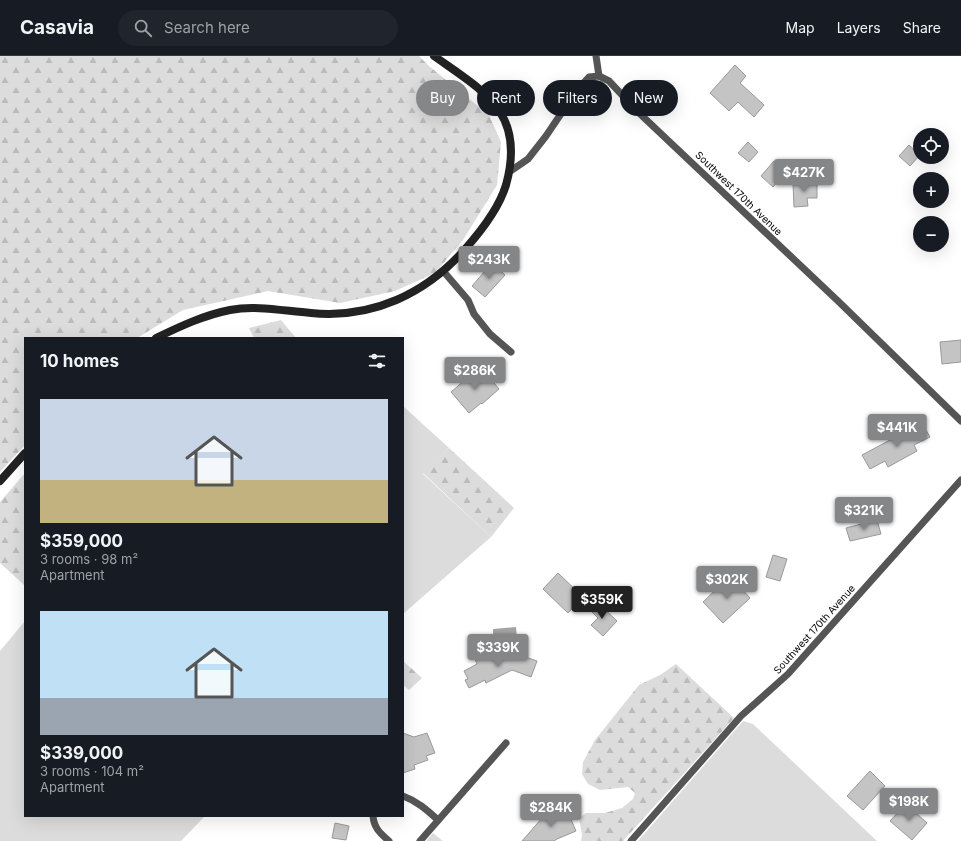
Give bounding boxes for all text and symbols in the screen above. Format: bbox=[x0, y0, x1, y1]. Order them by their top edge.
search box bbox=[118, 10, 398, 46]
text: Casavia bbox=[20, 16, 94, 39]
icon: search bbox=[132, 17, 154, 39]
text: Search here bbox=[164, 18, 250, 37]
text: Map bbox=[786, 19, 815, 36]
text: Layers bbox=[837, 19, 881, 36]
text: Share bbox=[903, 19, 941, 36]
chip: Buy bbox=[416, 80, 469, 116]
chip: Rent bbox=[477, 80, 535, 116]
chip: Filters bbox=[543, 80, 612, 116]
chip: New bbox=[620, 80, 678, 116]
map controls bbox=[913, 128, 949, 252]
button: locate bbox=[913, 128, 949, 164]
street label: Southwest 170th Avenue bbox=[693, 148, 785, 238]
pin: $427K bbox=[776, 159, 832, 193]
text: $427K bbox=[783, 164, 825, 180]
button: + bbox=[913, 172, 949, 208]
button: − bbox=[913, 216, 949, 252]
pin: $243K bbox=[461, 246, 517, 280]
text: $243K bbox=[467, 251, 511, 267]
icon: filters bbox=[366, 350, 388, 372]
text: 10 homes bbox=[40, 351, 119, 371]
pin: $286K bbox=[447, 357, 503, 391]
text: $286K bbox=[454, 362, 496, 378]
pin: $441K bbox=[869, 414, 925, 448]
text: $441K bbox=[877, 419, 917, 435]
icon: home bbox=[178, 425, 250, 497]
pin: $321K bbox=[836, 497, 892, 531]
text: $321K bbox=[844, 502, 884, 518]
text: $359,000 bbox=[40, 531, 123, 551]
text: 3 rooms · 98 m² bbox=[40, 551, 138, 567]
pin: $302K bbox=[699, 566, 755, 600]
text: Apartment bbox=[40, 567, 105, 583]
text: $302K bbox=[705, 571, 749, 587]
street label: Southwest 170th Avenue bbox=[771, 582, 857, 676]
pin: $359K bbox=[574, 586, 630, 620]
text: $359K bbox=[580, 591, 624, 607]
pin: $339K bbox=[470, 634, 526, 668]
icon: home bbox=[178, 637, 250, 709]
text: $339K bbox=[476, 639, 520, 655]
text: $339,000 bbox=[40, 743, 123, 763]
text: 3 rooms · 104 m² bbox=[40, 763, 144, 779]
text: Apartment bbox=[40, 779, 105, 795]
pin: $198K bbox=[881, 788, 937, 822]
text: $198K bbox=[889, 793, 929, 809]
pin: $284K bbox=[523, 794, 579, 828]
text: $284K bbox=[529, 799, 573, 815]

